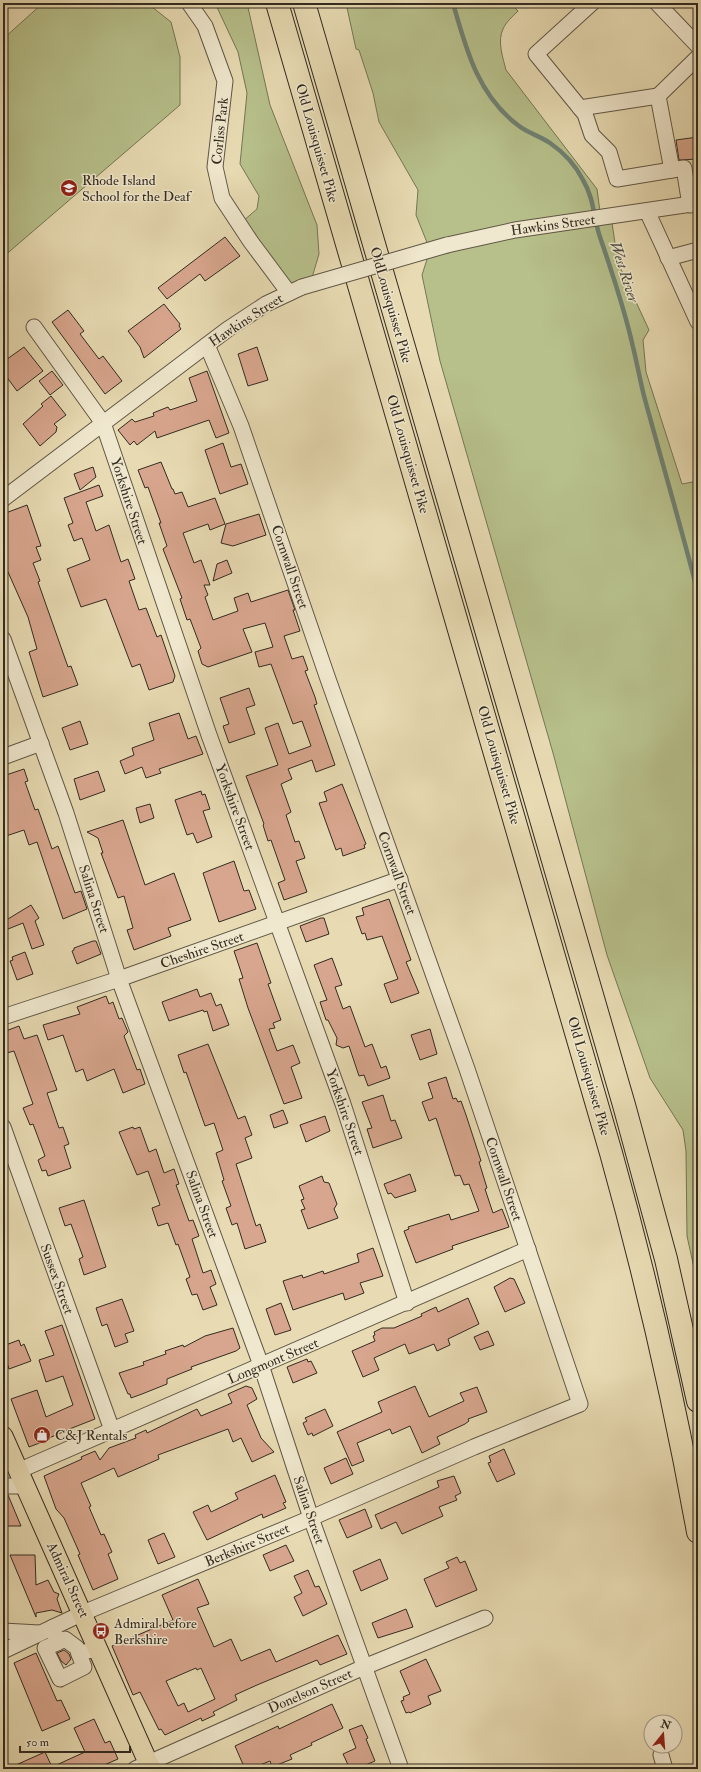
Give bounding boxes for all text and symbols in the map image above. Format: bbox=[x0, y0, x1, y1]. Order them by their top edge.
street label: Old Louisquisset Pike bbox=[292, 82, 342, 205]
street label: Corliss Park bbox=[208, 96, 232, 165]
place label: Rhode Island School for the Deaf bbox=[82, 172, 193, 205]
school or university icon: Rhode Island School for the Deaf bbox=[59, 178, 79, 198]
street label: Hawkins Street bbox=[510, 211, 597, 239]
water label: West River bbox=[605, 239, 643, 306]
street label: OldLouisquisset Pike bbox=[366, 245, 416, 365]
street label: Hawkins Street bbox=[206, 290, 287, 350]
street label: Old Louisquisset Pike bbox=[383, 393, 433, 516]
street label: Yorkshire Street bbox=[107, 455, 151, 547]
street label: Cornwall Street bbox=[268, 523, 312, 612]
street label: Old Louisquisset Pike bbox=[474, 704, 524, 827]
street label: Yorkshire Street bbox=[212, 762, 259, 853]
street label: Cornwall Street bbox=[374, 829, 420, 917]
street label: Salina Street bbox=[75, 863, 113, 936]
street label: Cheshire Street bbox=[158, 928, 246, 972]
street label: Old Louisquisset Pike bbox=[564, 1015, 614, 1138]
street label: Yorkshire Street bbox=[322, 1067, 368, 1158]
street label: Cornwall Street bbox=[482, 1135, 526, 1224]
street label: Salina Street bbox=[182, 1168, 222, 1240]
street label: Sussex Street bbox=[36, 1242, 78, 1317]
street label: Longmont Street bbox=[225, 1334, 321, 1388]
shop icon: C&J Rentals bbox=[32, 1425, 52, 1445]
place label: C&J Rentals bbox=[55, 1427, 127, 1444]
street label: Salina Street bbox=[289, 1474, 329, 1547]
street label: Berkshire Street bbox=[202, 1519, 292, 1570]
street label: Admiral Street bbox=[43, 1539, 93, 1621]
place label: Admiral before Berkshire bbox=[113, 1615, 197, 1648]
bus stop icon: Admiral before Berkshire bbox=[91, 1621, 111, 1641]
street label: Donelson Street bbox=[265, 1665, 355, 1717]
north arrow bbox=[643, 1714, 683, 1754]
text: N bbox=[658, 1717, 673, 1733]
scale bar bbox=[20, 1728, 130, 1754]
text: 50 m bbox=[26, 1735, 50, 1750]

